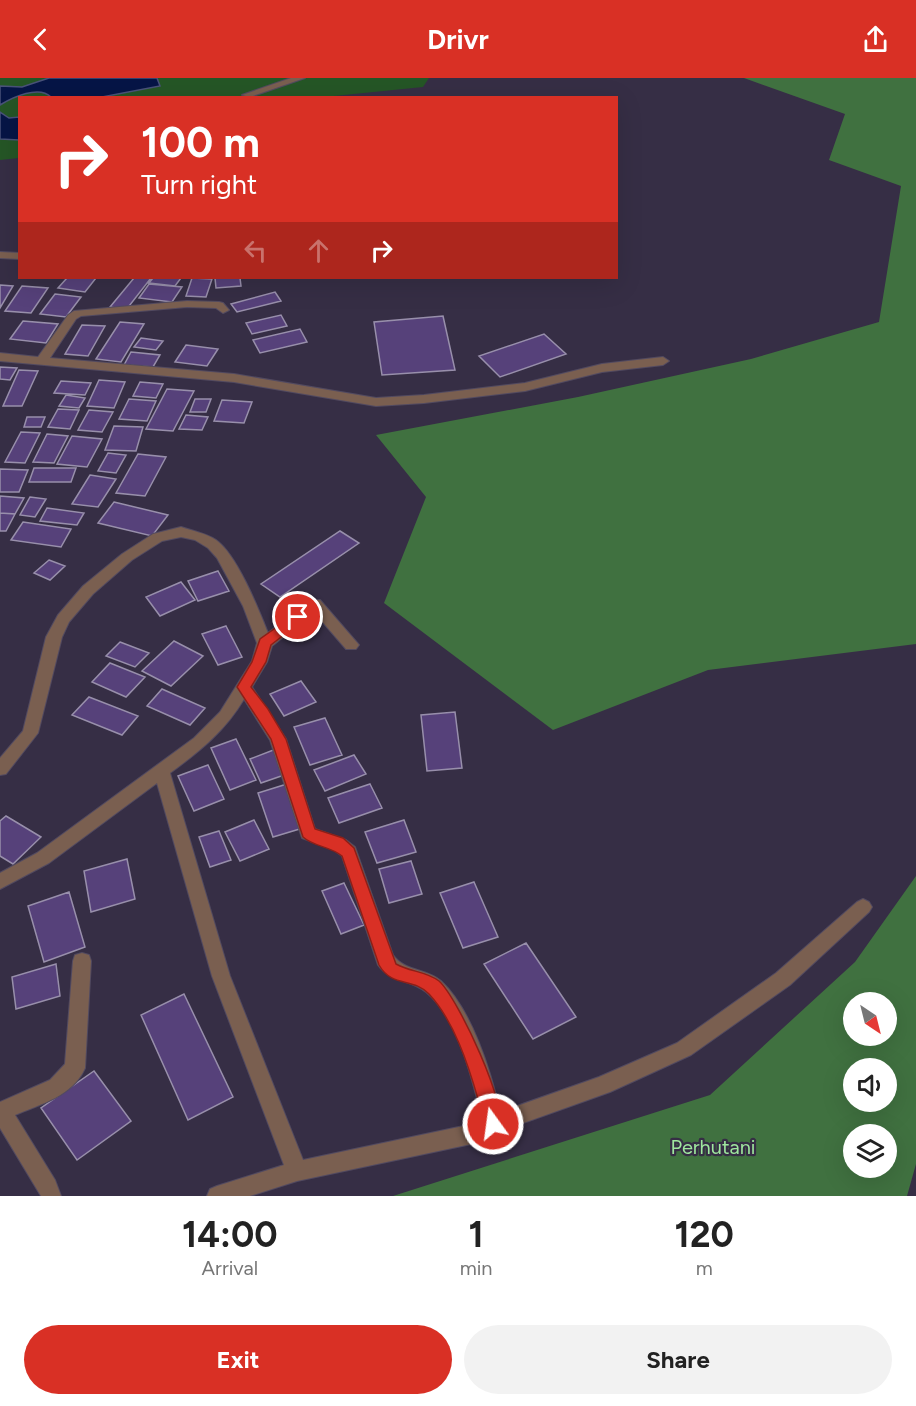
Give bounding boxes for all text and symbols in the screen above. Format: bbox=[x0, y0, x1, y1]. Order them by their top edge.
icon: back bbox=[24, 23, 57, 56]
text: Drivr bbox=[427, 23, 489, 56]
icon: share bbox=[859, 23, 892, 56]
text: 100 m bbox=[141, 117, 260, 168]
icon: right bbox=[42, 120, 120, 198]
text: Turn right bbox=[141, 168, 257, 201]
icon: left bbox=[239, 234, 272, 267]
icon: ahead bbox=[302, 234, 335, 267]
icon: right bbox=[365, 234, 398, 267]
pin bbox=[272, 591, 323, 642]
icon: arrive bbox=[281, 600, 314, 633]
north arrow bbox=[843, 992, 897, 1046]
map controls bbox=[843, 992, 897, 1178]
button: sound bbox=[843, 1058, 897, 1112]
position arrow bbox=[461, 1092, 525, 1156]
button: layers bbox=[843, 1124, 897, 1178]
park label: Perhutani bbox=[671, 1135, 755, 1159]
text: 14:00 bbox=[182, 1213, 278, 1256]
text: 1 bbox=[468, 1213, 484, 1256]
text: 120 bbox=[675, 1213, 734, 1256]
text: Arrival bbox=[202, 1256, 258, 1280]
text: min bbox=[460, 1256, 492, 1280]
text: m bbox=[696, 1256, 713, 1280]
button: Exit bbox=[24, 1325, 452, 1394]
button: Share bbox=[464, 1325, 892, 1394]

